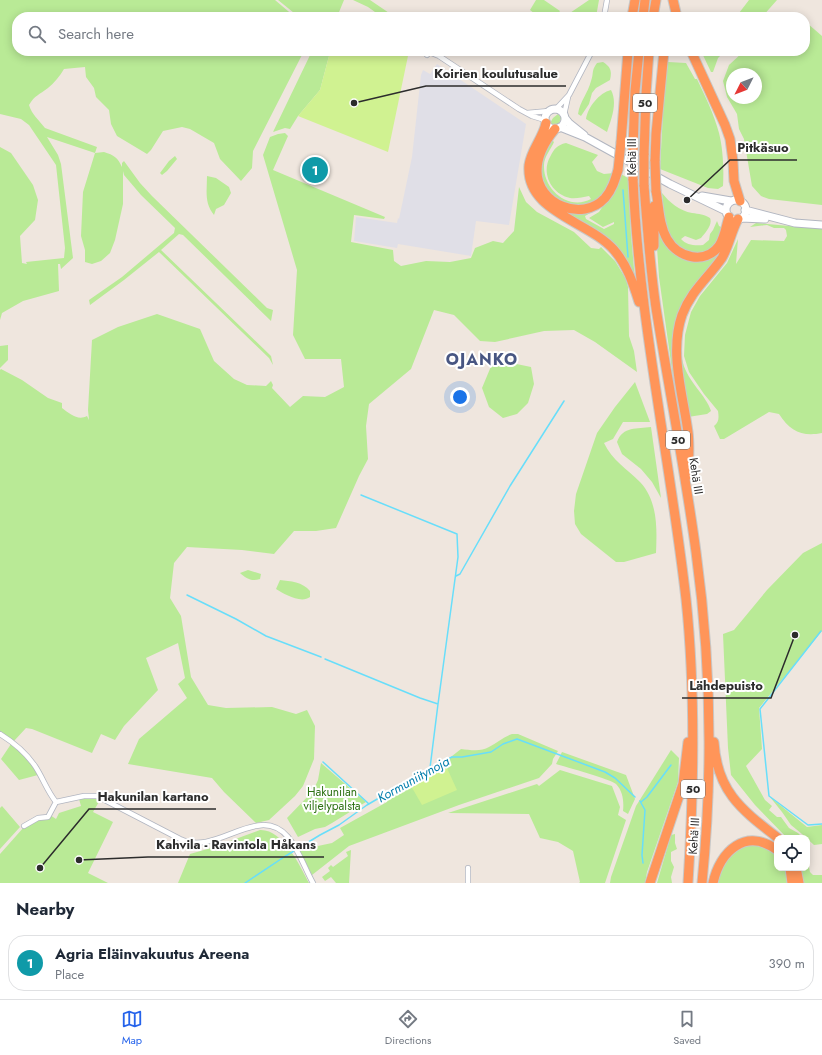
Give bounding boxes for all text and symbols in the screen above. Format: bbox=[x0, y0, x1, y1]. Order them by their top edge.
search box bbox=[12, 12, 810, 56]
icon: search bbox=[26, 23, 48, 45]
text: Search here bbox=[58, 23, 134, 45]
callout: Koirien koulutusalue bbox=[426, 61, 566, 86]
text: Koirien koulutusalue bbox=[434, 64, 559, 83]
north arrow bbox=[726, 68, 762, 104]
road number: 50 bbox=[633, 94, 657, 112]
callout: Pitkäsuo bbox=[730, 135, 797, 160]
street label: Kehä III bbox=[623, 138, 641, 176]
text: Pitkäsuo bbox=[737, 138, 789, 157]
pin: 1 bbox=[302, 155, 328, 185]
district label: OJANKO bbox=[446, 348, 518, 371]
your location bbox=[450, 387, 470, 407]
road number: 50 bbox=[666, 431, 690, 449]
street label: Kehä III bbox=[684, 456, 708, 496]
callout: Lähdepuisto bbox=[682, 673, 771, 698]
text: Lähdepuisto bbox=[689, 676, 763, 695]
water label: Kormuniitynoja bbox=[374, 752, 453, 807]
road number: 50 bbox=[681, 780, 705, 798]
park label: Hakunilan viljelypalsta bbox=[303, 783, 361, 815]
callout: Hakunilan kartano bbox=[89, 784, 216, 809]
text: Hakunilan kartano bbox=[97, 787, 209, 806]
street label: Kehä III bbox=[684, 817, 704, 855]
callout: Kahvila - Ravintola Håkans bbox=[148, 832, 324, 857]
text: Kahvila - Ravintola Håkans bbox=[156, 835, 316, 854]
map controls bbox=[774, 835, 810, 871]
button: locate bbox=[774, 835, 810, 871]
text: Nearby bbox=[16, 897, 74, 921]
text: Agria Eläinvakuutus Areena bbox=[55, 943, 249, 965]
text: 1 bbox=[27, 954, 33, 973]
text: 390 m bbox=[769, 954, 805, 973]
text: Place bbox=[55, 965, 84, 984]
tab: Map bbox=[121, 1008, 143, 1048]
tab: Directions bbox=[385, 1008, 431, 1048]
tab: Saved bbox=[673, 1008, 701, 1048]

